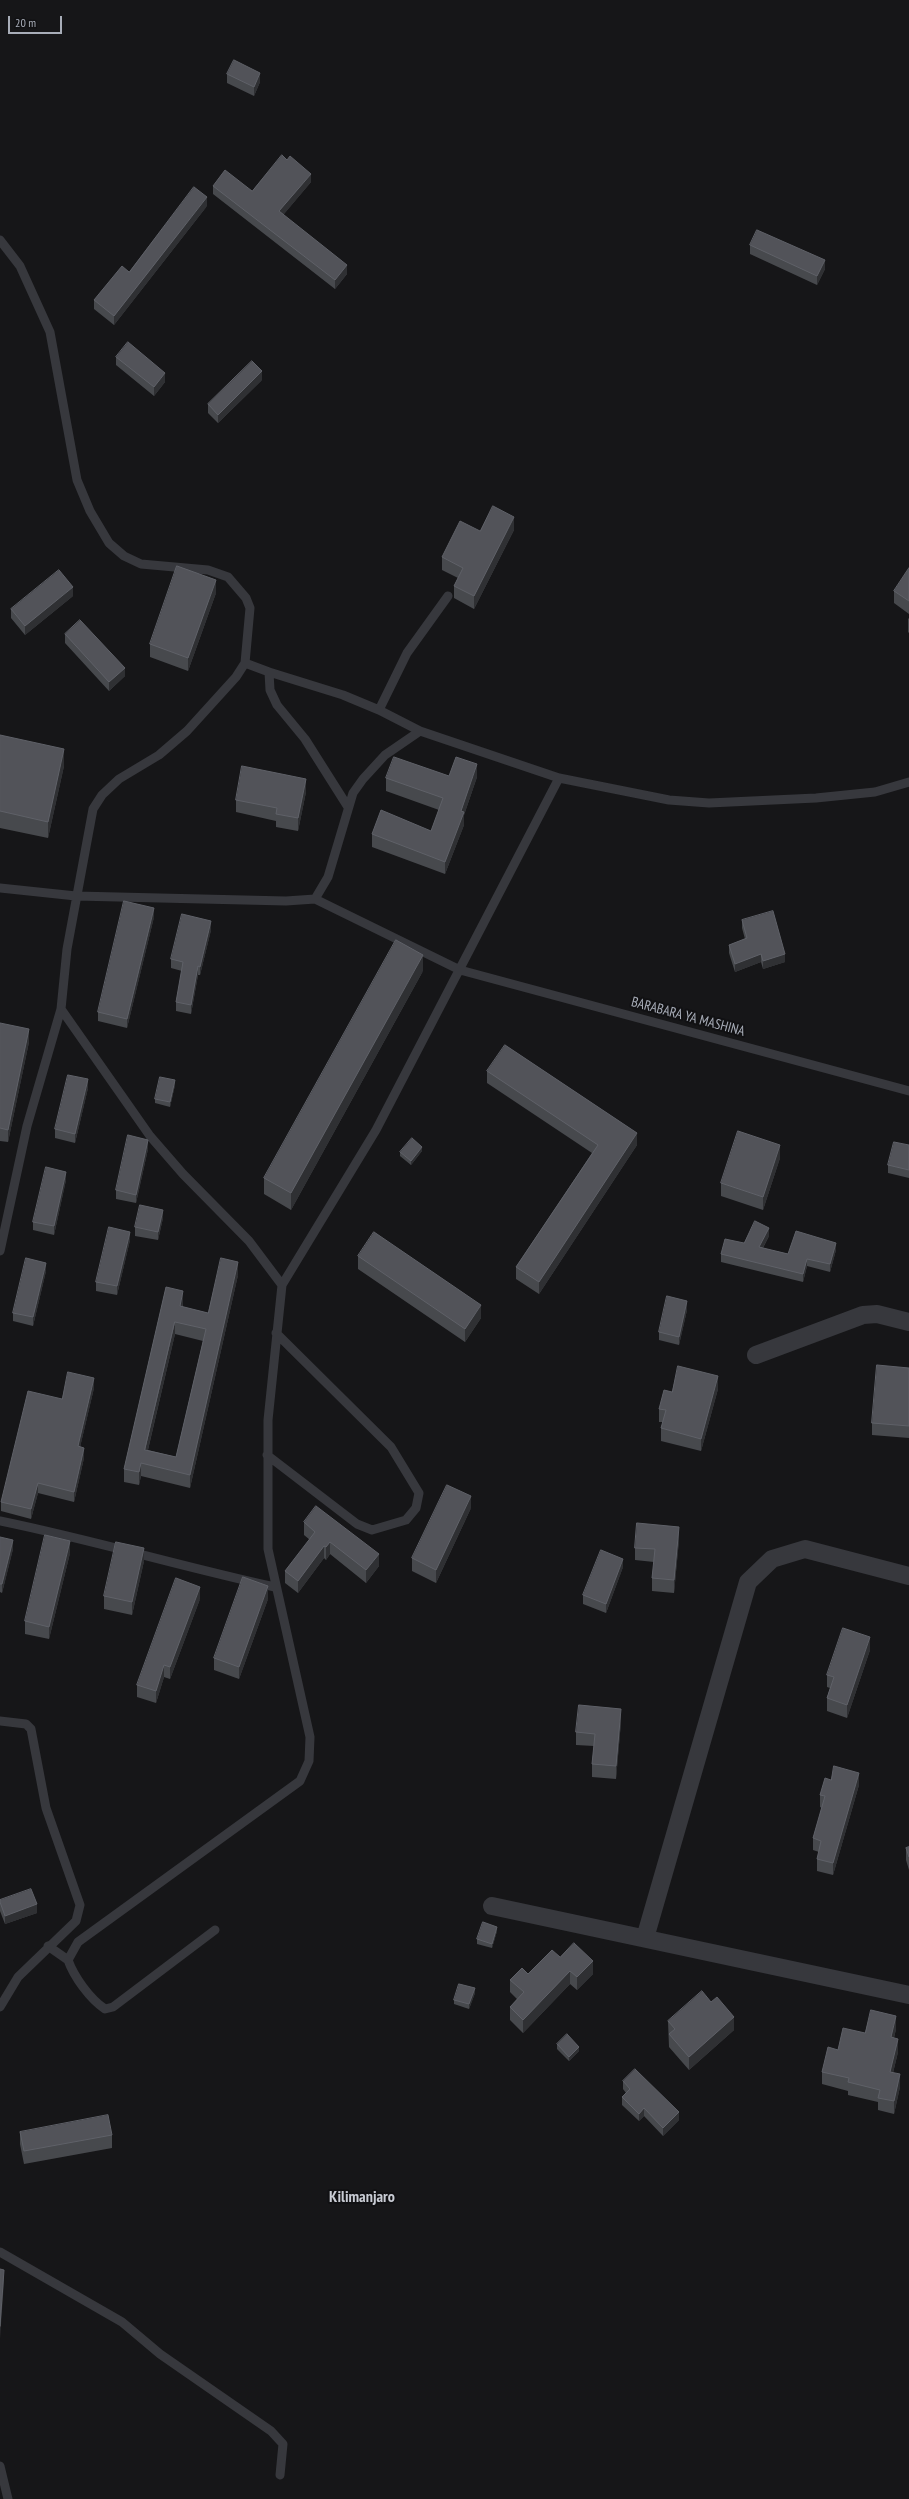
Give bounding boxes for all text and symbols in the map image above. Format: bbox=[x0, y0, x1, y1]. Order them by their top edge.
scale bar bbox=[10, 8, 64, 34]
text: 20 m bbox=[15, 15, 36, 30]
street label: BARABARA YA MASHINA bbox=[629, 994, 747, 1040]
district label: Kilimanjaro bbox=[329, 2187, 395, 2207]

